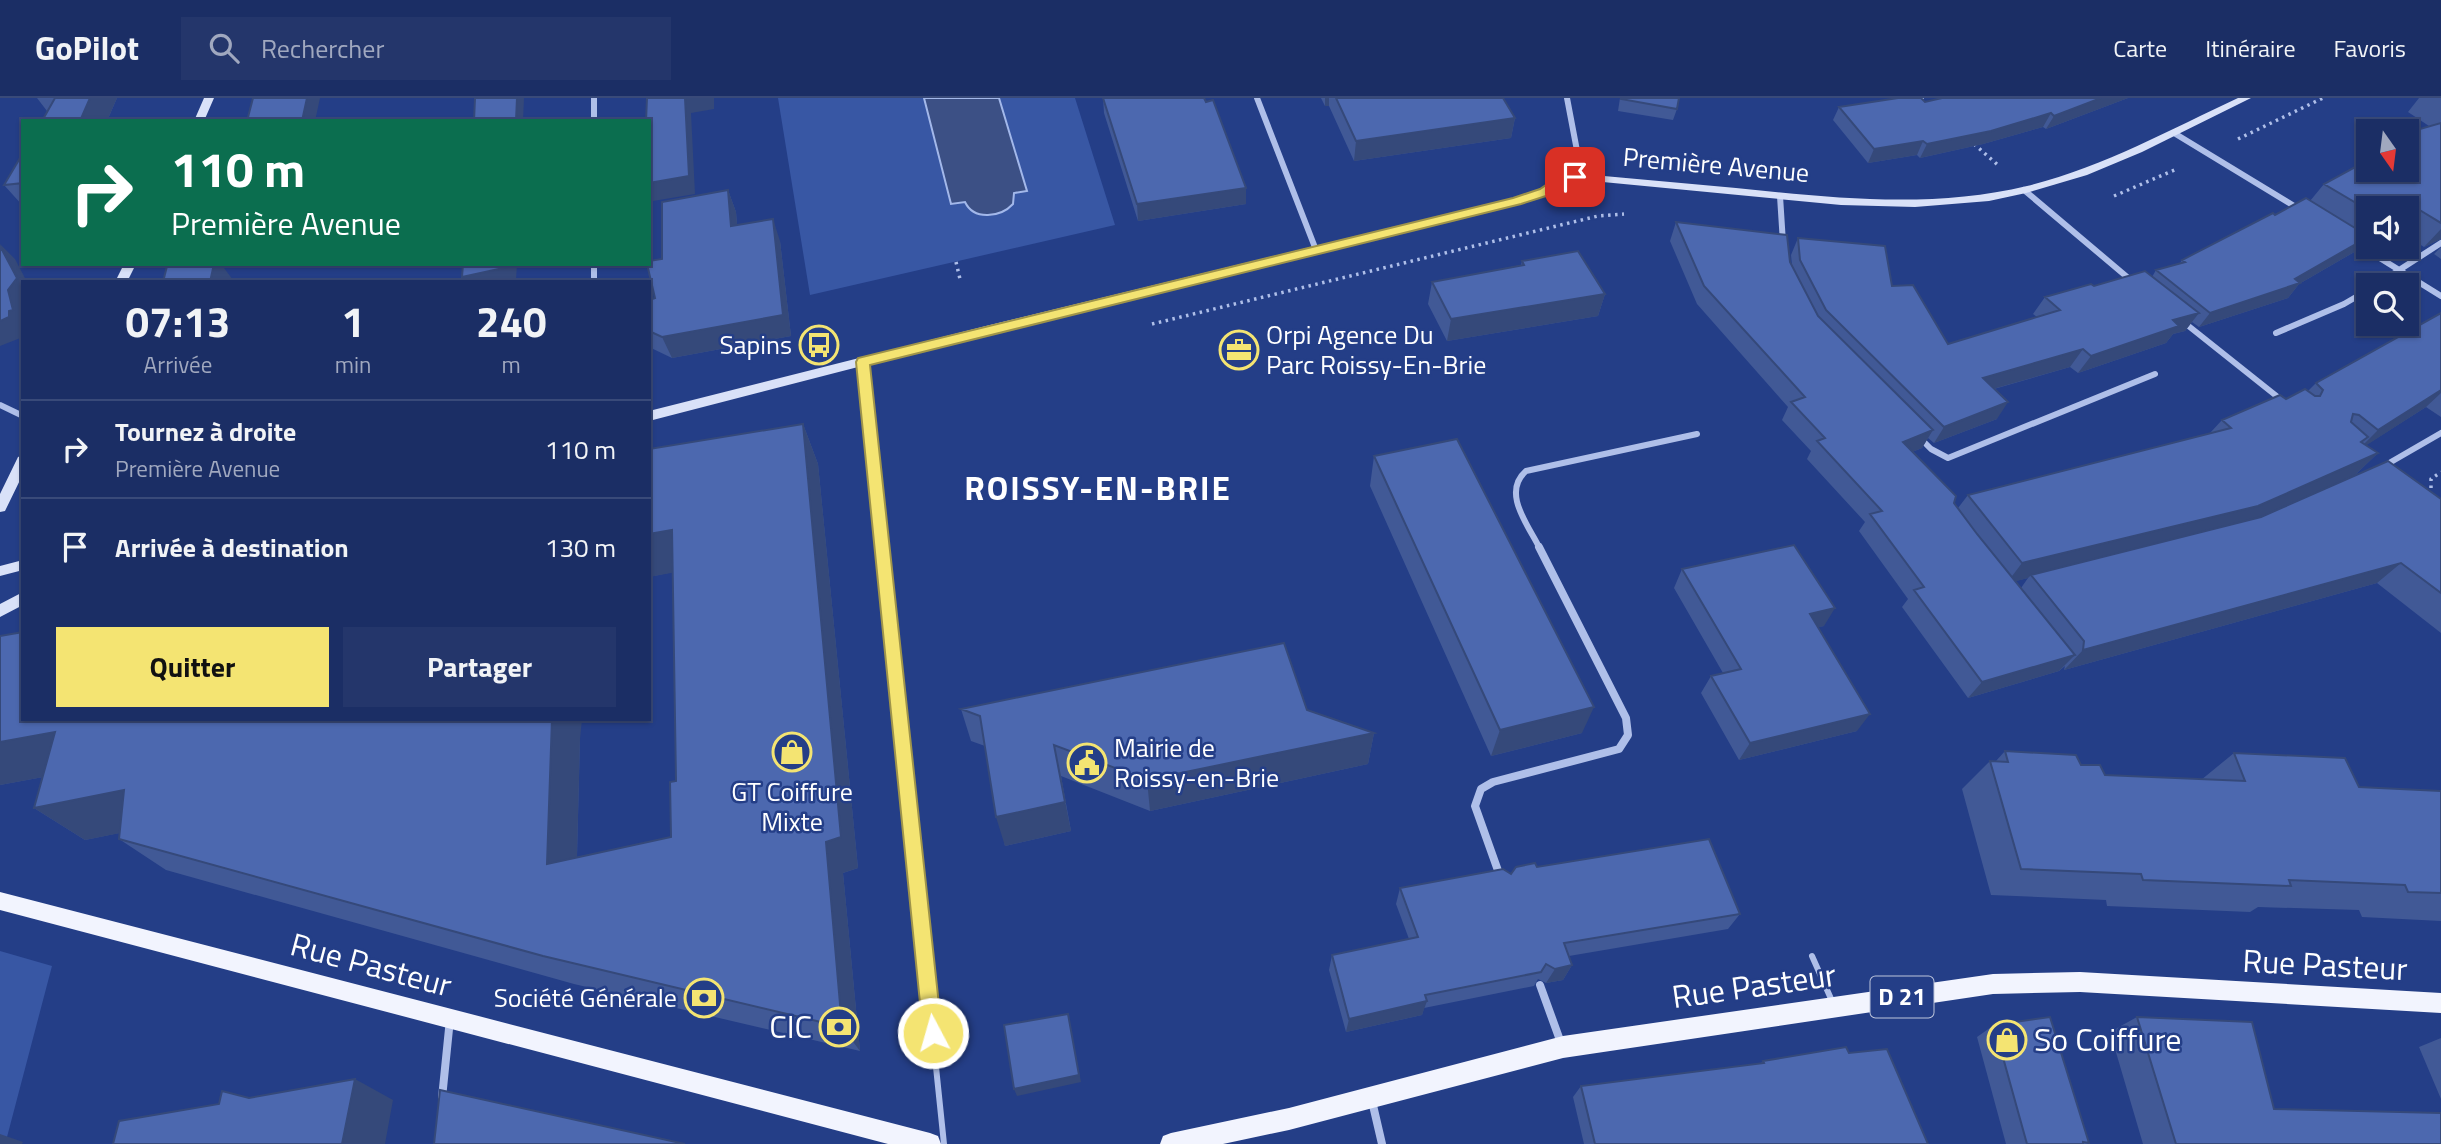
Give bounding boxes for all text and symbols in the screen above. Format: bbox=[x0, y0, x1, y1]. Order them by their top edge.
search box bbox=[181, 17, 671, 80]
text: GoPilot bbox=[35, 23, 139, 73]
icon: search bbox=[205, 29, 243, 67]
text: Rechercher bbox=[261, 29, 384, 68]
text: Carte bbox=[2113, 30, 2167, 66]
text: Itinéraire bbox=[2205, 30, 2296, 66]
text: Favoris bbox=[2334, 30, 2406, 66]
north arrow bbox=[2356, 119, 2418, 182]
map controls bbox=[2356, 119, 2419, 336]
text: 110 m bbox=[171, 131, 305, 206]
street label: Première Avenue bbox=[1621, 137, 1811, 192]
icon: right bbox=[56, 147, 147, 238]
pin bbox=[1545, 147, 1605, 207]
icon: arrive bbox=[1556, 158, 1594, 196]
button: sound bbox=[2356, 196, 2419, 259]
text: Première Avenue bbox=[171, 199, 401, 247]
button: search bbox=[2356, 273, 2419, 336]
text: 07:13 bbox=[125, 289, 230, 353]
text: 1 bbox=[341, 289, 365, 353]
text: 240 bbox=[476, 289, 546, 353]
place label: Orpi Agence Du Parc Roissy-En-Brie bbox=[1266, 315, 1486, 384]
bus stop icon: Sapins bbox=[798, 324, 840, 366]
place label: Sapins bbox=[719, 325, 792, 364]
office icon: Orpi Agence Du Parc Roissy-En-Brie bbox=[1218, 329, 1260, 371]
text: Arrivée bbox=[144, 347, 212, 382]
text: min bbox=[335, 347, 371, 382]
text: m bbox=[502, 347, 521, 382]
text: Tournez à droite bbox=[115, 412, 296, 451]
icon: right bbox=[56, 430, 94, 468]
text: 110 m bbox=[545, 430, 616, 469]
text: Première Avenue bbox=[115, 451, 280, 486]
district label: ROISSY-EN-BRIE bbox=[964, 463, 1232, 513]
icon: arrive bbox=[56, 528, 94, 566]
text: Arrivée à destination bbox=[115, 528, 349, 567]
text: 130 m bbox=[545, 528, 616, 567]
button: Quitter bbox=[56, 627, 329, 707]
button: Partager bbox=[343, 627, 616, 707]
place label: Mairie de Roissy-en-Brie bbox=[1114, 728, 1279, 797]
shop icon: GT Coiffure Mixte bbox=[771, 731, 813, 773]
public building icon: Mairie de Roissy-en-Brie bbox=[1066, 742, 1108, 784]
place label: GT Coiffure Mixte bbox=[731, 772, 853, 841]
street label: Rue Pasteur bbox=[285, 919, 457, 1009]
street label: Rue Pasteur bbox=[2241, 936, 2409, 992]
street label: Rue Pasteur bbox=[1669, 950, 1839, 1020]
road number: D 21 bbox=[1870, 976, 1934, 1017]
bank icon: Société Générale bbox=[683, 977, 725, 1019]
place label: Société Générale bbox=[494, 978, 677, 1017]
position arrow bbox=[896, 996, 970, 1070]
place label: CIC bbox=[769, 1002, 812, 1050]
bank icon: CIC bbox=[818, 1006, 860, 1048]
place label: So Coiffure bbox=[2034, 1015, 2181, 1063]
shop icon: So Coiffure bbox=[1986, 1019, 2028, 1061]

